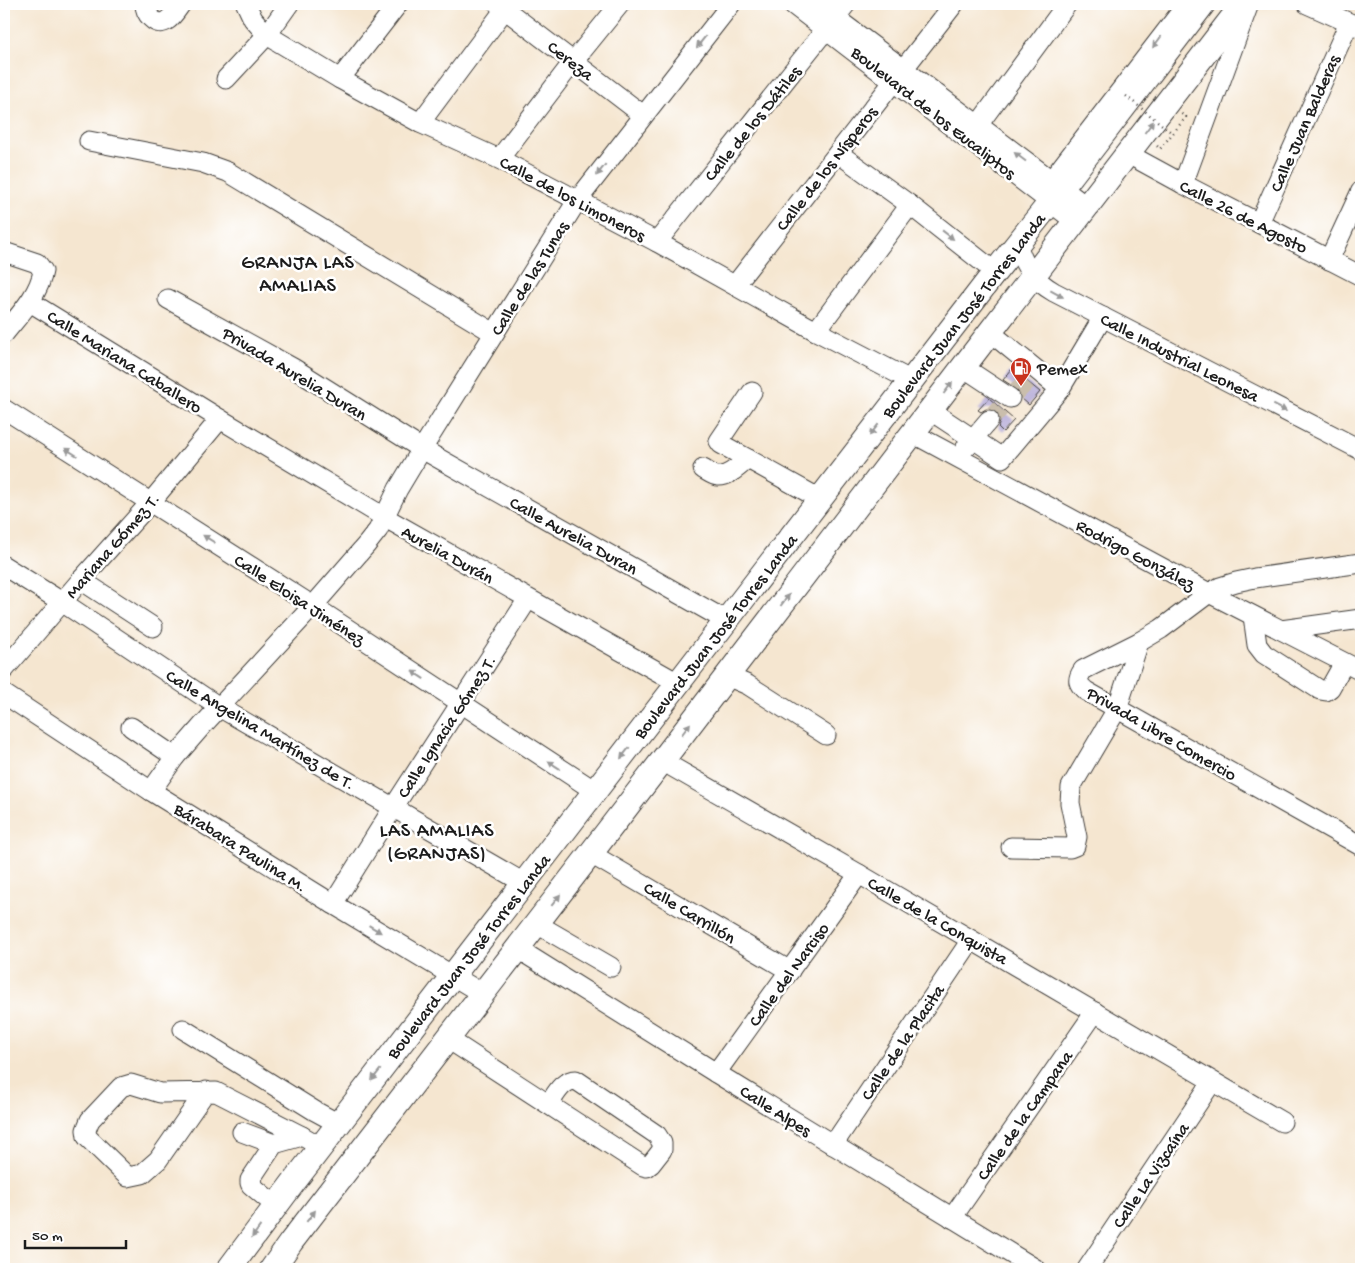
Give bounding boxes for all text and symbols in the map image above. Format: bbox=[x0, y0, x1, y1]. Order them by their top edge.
one-way arrow bbox=[696, 35, 706, 49]
one-way arrow bbox=[1151, 35, 1162, 48]
street label: Cereza bbox=[542, 37, 597, 87]
street label: Boulevard de los Eucaliptos bbox=[845, 42, 1020, 186]
street label: Calle Juan Balderas bbox=[1267, 51, 1347, 196]
street label: Calle de los Dátiles bbox=[701, 62, 808, 187]
street label: Calle de los Nísperos bbox=[773, 102, 884, 236]
one-way arrow bbox=[1143, 121, 1154, 134]
one-way arrow bbox=[1014, 152, 1027, 163]
street label: Calle de los Limoneros bbox=[495, 153, 650, 248]
one-way arrow bbox=[596, 163, 606, 177]
street label: Calle 26 de Agosto bbox=[1175, 177, 1310, 260]
street label: Boulevard Juan José Torres Landa bbox=[878, 209, 1052, 424]
street label: Calle de las Tunas bbox=[488, 217, 575, 340]
one-way arrow bbox=[941, 230, 954, 241]
district label: GRANJA LAS AMALIAS bbox=[241, 253, 355, 299]
one-way arrow bbox=[1050, 290, 1065, 298]
street label: Calle Mariana Caballero bbox=[42, 307, 205, 419]
street label: Calle Industrial Leonesa bbox=[1096, 310, 1263, 409]
street label: Privada Aurelia Duran bbox=[217, 323, 370, 427]
fuel station icon: Pemex bbox=[1009, 356, 1033, 387]
place label: Pemex bbox=[1036, 360, 1088, 381]
one-way arrow bbox=[942, 382, 953, 395]
one-way arrow bbox=[1272, 404, 1287, 412]
one-way arrow bbox=[868, 423, 879, 436]
one-way arrow bbox=[65, 448, 78, 457]
street label: Mariana Gómez T. bbox=[62, 490, 165, 604]
street label: Calle Aurelia Duran bbox=[505, 493, 641, 581]
street label: Rodrigo González bbox=[1072, 516, 1199, 597]
street label: Aurelia Durán bbox=[397, 522, 497, 590]
street label: Boulevard Juan José Torres Landa bbox=[630, 530, 804, 745]
one-way arrow bbox=[202, 535, 215, 544]
street label: Calle Eloisa Jiménez bbox=[229, 551, 369, 652]
one-way arrow bbox=[780, 593, 790, 607]
street label: Calle Ignacia Gómez T. bbox=[394, 652, 502, 803]
street label: Calle Angelina Martínez de T. bbox=[161, 666, 358, 796]
one-way arrow bbox=[412, 671, 425, 680]
street label: Privada Libre Comercio bbox=[1081, 683, 1240, 787]
one-way arrow bbox=[681, 723, 692, 736]
one-way arrow bbox=[620, 746, 630, 760]
one-way arrow bbox=[547, 760, 561, 769]
street label: Bárabara Paulina M. bbox=[168, 799, 310, 899]
district label: LAS AMALIAS (GRANJAS) bbox=[380, 821, 494, 867]
street label: Boulevard Juan José Torres Landa bbox=[383, 850, 557, 1065]
street label: Calle de la Conquista bbox=[863, 873, 1011, 971]
street label: Calle Carrillón bbox=[639, 879, 739, 950]
one-way arrow bbox=[550, 894, 561, 907]
street label: Calle del Narciso bbox=[745, 919, 835, 1032]
one-way arrow bbox=[369, 924, 382, 933]
street label: Calle de la Placita bbox=[858, 981, 951, 1105]
street label: Calle de la Campana bbox=[973, 1047, 1079, 1185]
one-way arrow bbox=[371, 1069, 382, 1082]
street label: Calle Alpes bbox=[735, 1082, 816, 1143]
street label: Calle La Vizcaína bbox=[1109, 1119, 1196, 1233]
one-way arrow bbox=[306, 1210, 317, 1223]
scale bar bbox=[25, 1218, 126, 1250]
one-way arrow bbox=[251, 1225, 261, 1239]
text: 50 m bbox=[32, 1228, 63, 1246]

